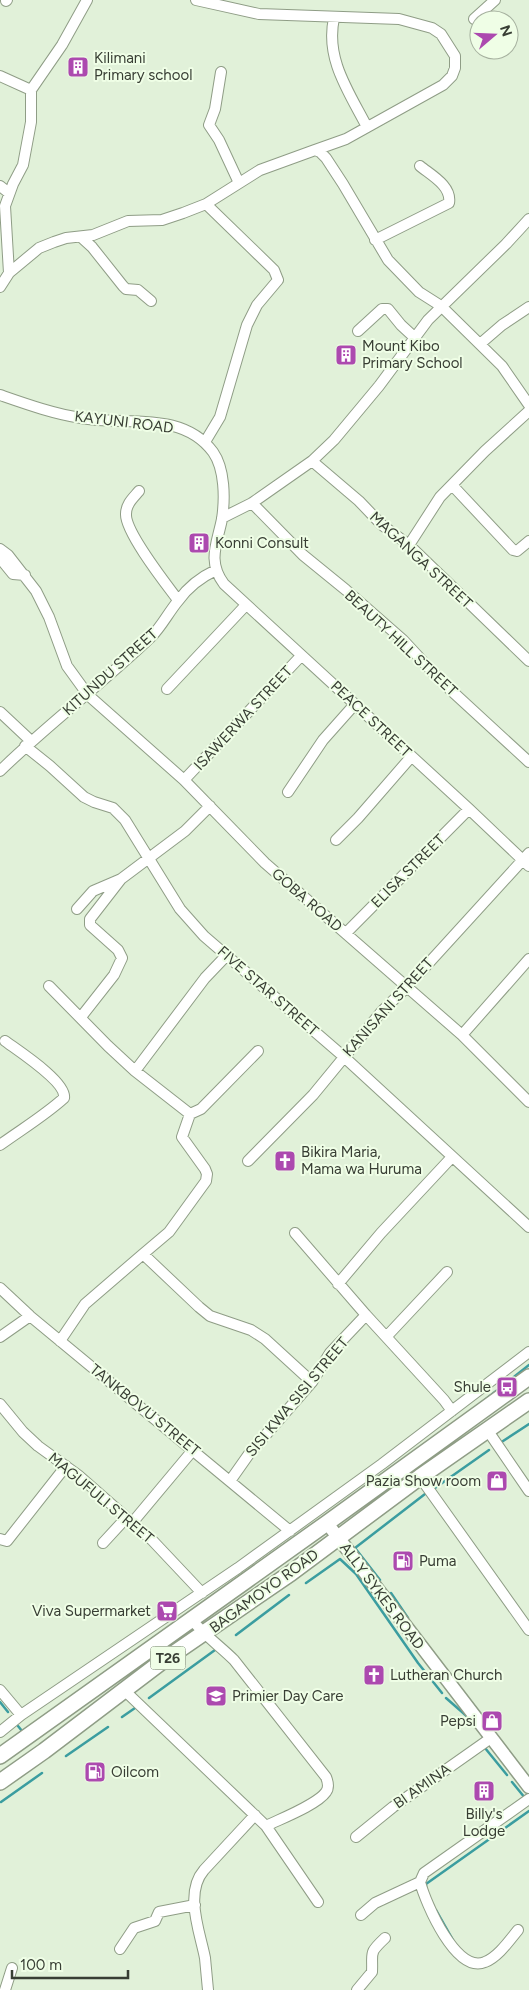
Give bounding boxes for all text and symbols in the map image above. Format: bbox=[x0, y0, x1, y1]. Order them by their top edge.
north arrow bbox=[469, 10, 519, 60]
text: N bbox=[496, 23, 516, 39]
place label: Kilimani Primary school bbox=[94, 49, 192, 84]
building icon: Kilimani Primary school bbox=[66, 55, 90, 79]
place label: Mount Kibo Primary School bbox=[362, 337, 463, 372]
building icon: Mount Kibo Primary School bbox=[334, 343, 358, 367]
street label: KAYUNI ROAD bbox=[73, 407, 175, 437]
street label: MAGANGA STREET bbox=[366, 508, 477, 613]
building icon: Konni Consult bbox=[187, 531, 211, 555]
place label: Konni Consult bbox=[215, 534, 309, 552]
street label: BEAUTY HILL STREET bbox=[341, 586, 462, 700]
street label: KITUNDU STREET bbox=[59, 624, 162, 719]
street label: ISAWERWA STREET bbox=[190, 662, 297, 774]
street label: PEACE STREET bbox=[327, 677, 416, 761]
street label: ELISA STREET bbox=[367, 830, 449, 912]
street label: GOBA ROAD bbox=[268, 864, 346, 936]
street label: FIVE STAR STREET bbox=[214, 942, 323, 1040]
street label: KANISANI STREET bbox=[339, 953, 438, 1060]
place label: Bikira Maria, Mama wa Huruma bbox=[301, 1143, 422, 1178]
church icon: Bikira Maria, Mama wa Huruma bbox=[273, 1149, 297, 1173]
street label: SISI KWA SISI STREET bbox=[242, 1333, 353, 1460]
street label: TANKBOVU STREET bbox=[86, 1360, 204, 1460]
bus stop icon: Shule bbox=[495, 1375, 519, 1399]
place label: Shule bbox=[454, 1378, 491, 1396]
street label: MAGUFULI STREET bbox=[45, 1449, 158, 1548]
shop icon: Pazia Show room bbox=[485, 1469, 509, 1493]
place label: Pazia Show room bbox=[366, 1472, 481, 1490]
street label: ALLY SYKES ROAD bbox=[336, 1539, 428, 1653]
street label: BAGAMOYO ROAD bbox=[206, 1545, 322, 1637]
fuel station icon: Puma bbox=[391, 1549, 415, 1573]
place label: Puma bbox=[419, 1552, 456, 1570]
supermarket icon: Viva Supermarket bbox=[155, 1599, 179, 1623]
place label: Viva Supermarket bbox=[32, 1602, 151, 1620]
road number: T26 bbox=[150, 1646, 186, 1670]
church icon: Lutheran Church bbox=[362, 1663, 386, 1687]
place label: Lutheran Church bbox=[390, 1666, 502, 1684]
school or university icon: Primier Day Care bbox=[204, 1684, 228, 1708]
place label: Primier Day Care bbox=[232, 1687, 344, 1705]
shop icon: Pepsi bbox=[480, 1709, 504, 1733]
place label: Pepsi bbox=[440, 1712, 476, 1730]
fuel station icon: Oilcom bbox=[83, 1760, 107, 1784]
street label: BI AMINA bbox=[390, 1760, 454, 1812]
place label: Oilcom bbox=[111, 1763, 159, 1781]
building icon: Billy's Lodge bbox=[472, 1779, 496, 1803]
place label: Billy's Lodge bbox=[463, 1805, 505, 1840]
scale bar bbox=[12, 1948, 129, 1980]
text: 100 m bbox=[20, 1956, 62, 1974]

